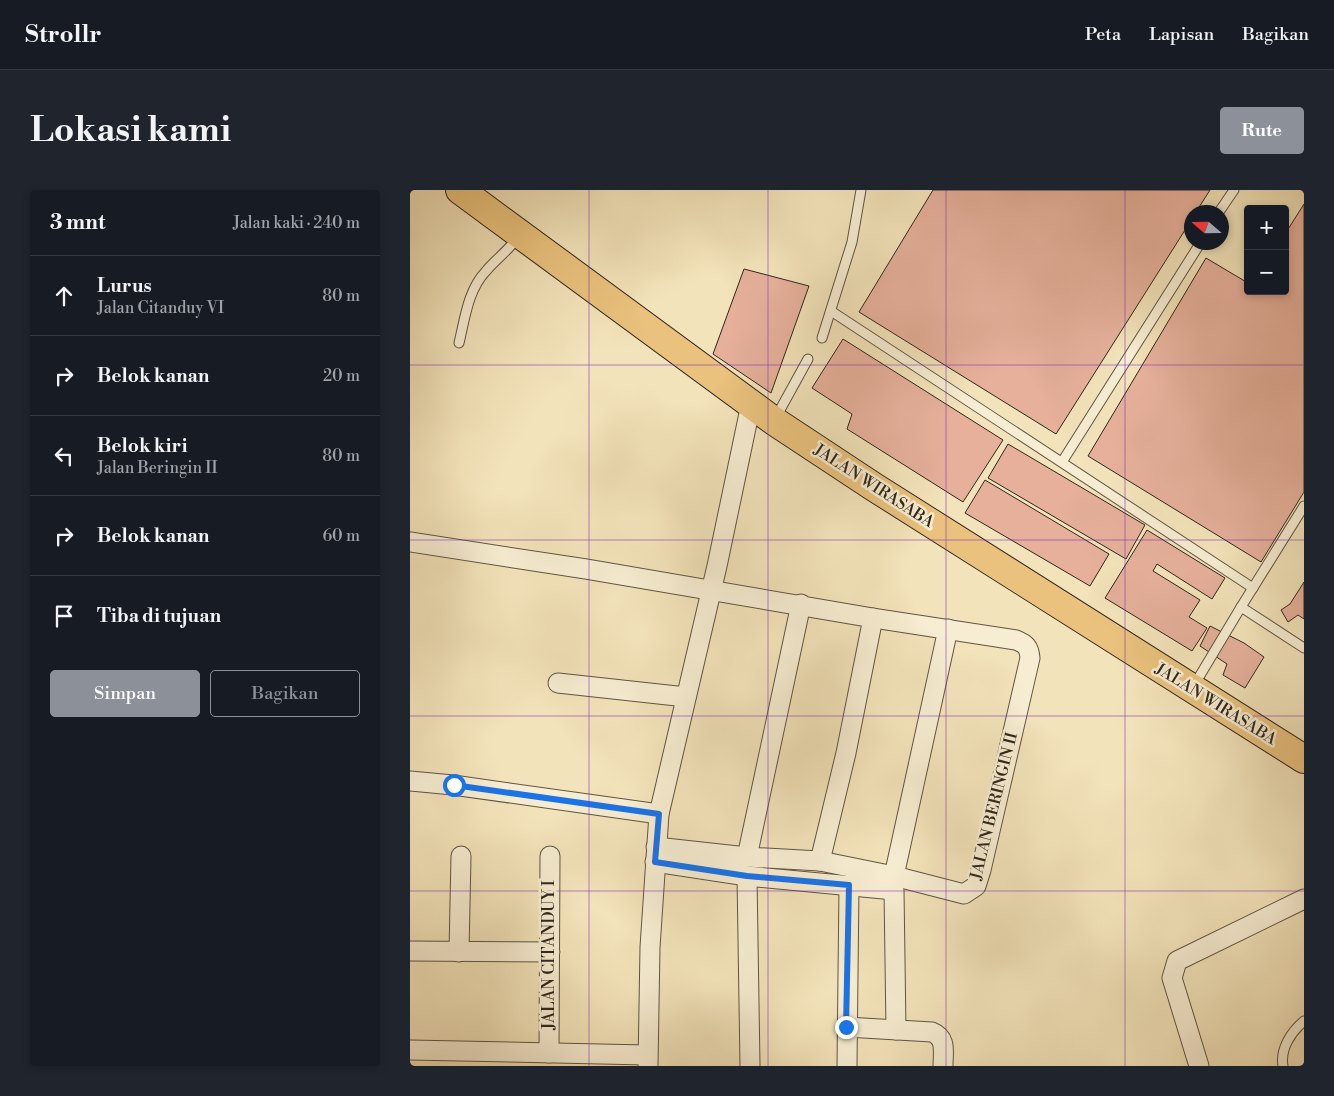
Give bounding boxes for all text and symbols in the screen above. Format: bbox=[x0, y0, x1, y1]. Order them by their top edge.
text: Strollr bbox=[25, 20, 101, 50]
text: Peta bbox=[1085, 23, 1121, 46]
text: Lapisan bbox=[1149, 23, 1214, 46]
text: Bagikan bbox=[1242, 23, 1309, 46]
button: Rute bbox=[1220, 107, 1304, 154]
text: Lokasi kami bbox=[30, 109, 231, 152]
north arrow bbox=[1184, 205, 1229, 250]
map controls bbox=[1244, 205, 1289, 295]
button: + bbox=[1244, 205, 1289, 250]
text: 3 mnt bbox=[50, 210, 105, 236]
text: Jalan kaki · 240 m bbox=[233, 213, 360, 233]
button: − bbox=[1244, 250, 1289, 295]
text: Lurus bbox=[97, 274, 152, 298]
icon: ahead bbox=[50, 282, 78, 310]
text: 80 m bbox=[322, 286, 360, 306]
text: Jalan Citanduy VI bbox=[97, 298, 224, 318]
icon: right bbox=[50, 362, 78, 390]
text: Belok kanan bbox=[97, 364, 210, 388]
text: 20 m bbox=[323, 366, 360, 386]
text: Belok kiri bbox=[97, 434, 187, 458]
street label: JALAN WIRASABA bbox=[809, 439, 939, 533]
icon: left bbox=[50, 442, 78, 470]
text: 80 m bbox=[322, 446, 360, 466]
text: Jalan Beringin II bbox=[97, 458, 217, 478]
icon: right bbox=[50, 522, 78, 550]
text: Belok kanan bbox=[97, 524, 210, 548]
text: 60 m bbox=[322, 526, 360, 546]
icon: arrive bbox=[50, 602, 78, 630]
text: Tiba di tujuan bbox=[97, 604, 221, 628]
street label: JALAN WIRASABA bbox=[1151, 658, 1281, 750]
button: Simpan bbox=[50, 670, 200, 717]
button: Bagikan bbox=[210, 670, 360, 717]
street label: JALAN BERINGIN II bbox=[966, 730, 1022, 883]
route start bbox=[443, 774, 466, 797]
street label: JALAN CITANDUY I bbox=[539, 880, 559, 1031]
route end bbox=[835, 1016, 858, 1039]

